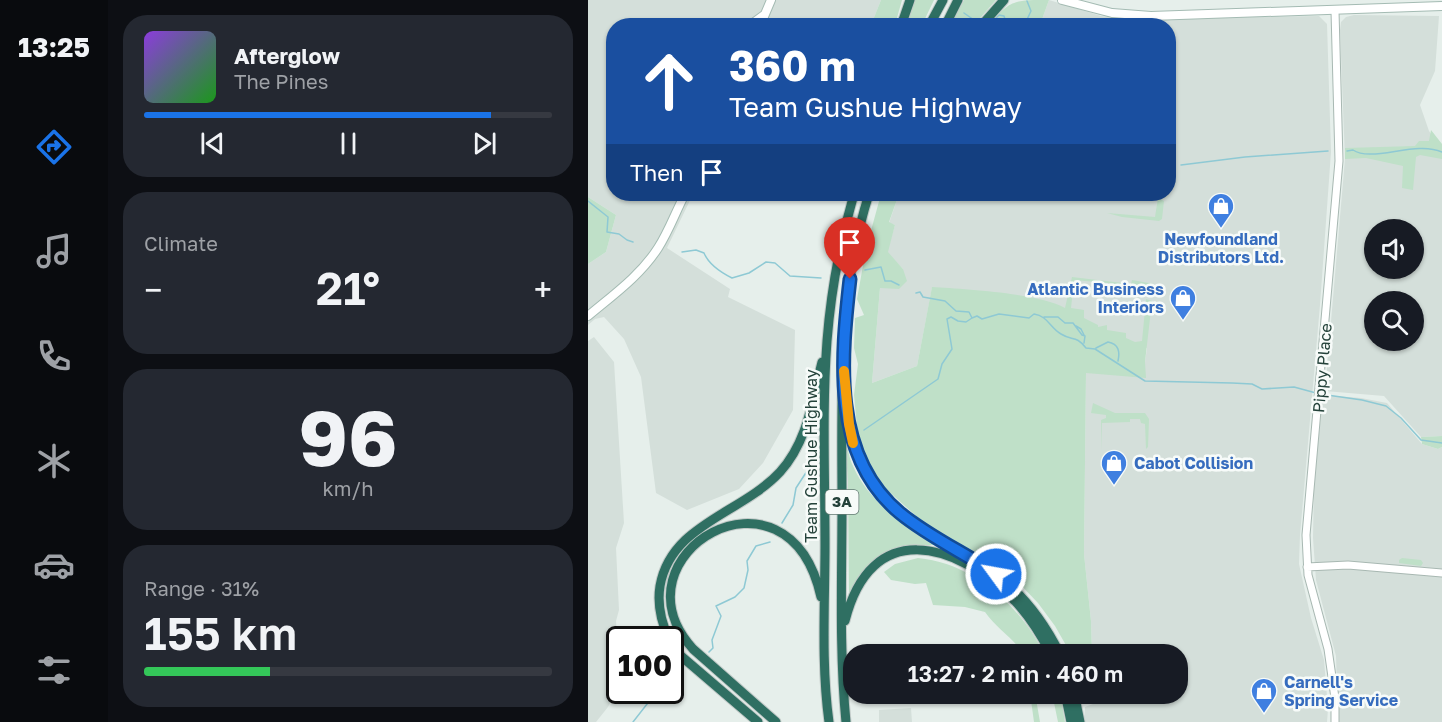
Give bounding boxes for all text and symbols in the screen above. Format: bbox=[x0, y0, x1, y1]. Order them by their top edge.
text: 13:25 bbox=[18, 31, 90, 63]
text: 360 m bbox=[729, 40, 856, 90]
text: Afterglow bbox=[234, 42, 340, 69]
icon: ahead bbox=[630, 42, 708, 120]
text: The Pines bbox=[234, 69, 328, 93]
text: Team Gushue Highway bbox=[729, 91, 1022, 123]
icon: directions bbox=[33, 126, 75, 168]
icon: previous bbox=[196, 127, 229, 160]
icon: pause bbox=[332, 127, 365, 160]
icon: next bbox=[468, 127, 501, 160]
icon: arrive bbox=[695, 156, 728, 189]
text: Then bbox=[630, 159, 683, 186]
shop icon: Newfoundland Distributors Ltd. bbox=[1206, 191, 1236, 229]
pin bbox=[824, 217, 875, 279]
map controls bbox=[1364, 219, 1424, 351]
button: sound bbox=[1364, 219, 1424, 279]
icon: arrive bbox=[833, 226, 866, 259]
place label: Newfoundland Distributors Ltd. bbox=[1158, 229, 1284, 267]
icon: music bbox=[33, 230, 75, 272]
text: Climate bbox=[144, 231, 218, 255]
text: 21° bbox=[316, 261, 380, 315]
text: − bbox=[144, 270, 162, 309]
text: + bbox=[534, 270, 552, 309]
place label: Atlantic Business Interiors bbox=[1027, 279, 1164, 317]
shop icon: Atlantic Business Interiors bbox=[1168, 283, 1198, 321]
button: search bbox=[1364, 291, 1424, 351]
street label: Pippy Place bbox=[1308, 322, 1336, 414]
icon: phone bbox=[33, 335, 75, 377]
street label: Team Gushue Highway bbox=[801, 369, 821, 543]
text: 96 bbox=[298, 390, 398, 483]
icon: climate bbox=[33, 440, 75, 482]
shop icon: Cabot Collision bbox=[1099, 448, 1129, 486]
place label: Cabot Collision bbox=[1134, 453, 1253, 473]
text: km/h bbox=[323, 476, 373, 500]
road number: 3A bbox=[826, 490, 858, 514]
position arrow bbox=[964, 542, 1028, 606]
icon: car bbox=[33, 544, 75, 586]
text: Range · 31% bbox=[144, 576, 259, 600]
text: 155 km bbox=[144, 606, 297, 660]
speed limit sign: 100 bbox=[606, 626, 684, 704]
icon: filters bbox=[33, 649, 75, 691]
text: 13:27 · 2 min · 460 m bbox=[908, 660, 1123, 687]
place label: Carnell's Spring Service bbox=[1284, 672, 1398, 710]
shop icon: Carnell's Spring Service bbox=[1249, 676, 1279, 714]

